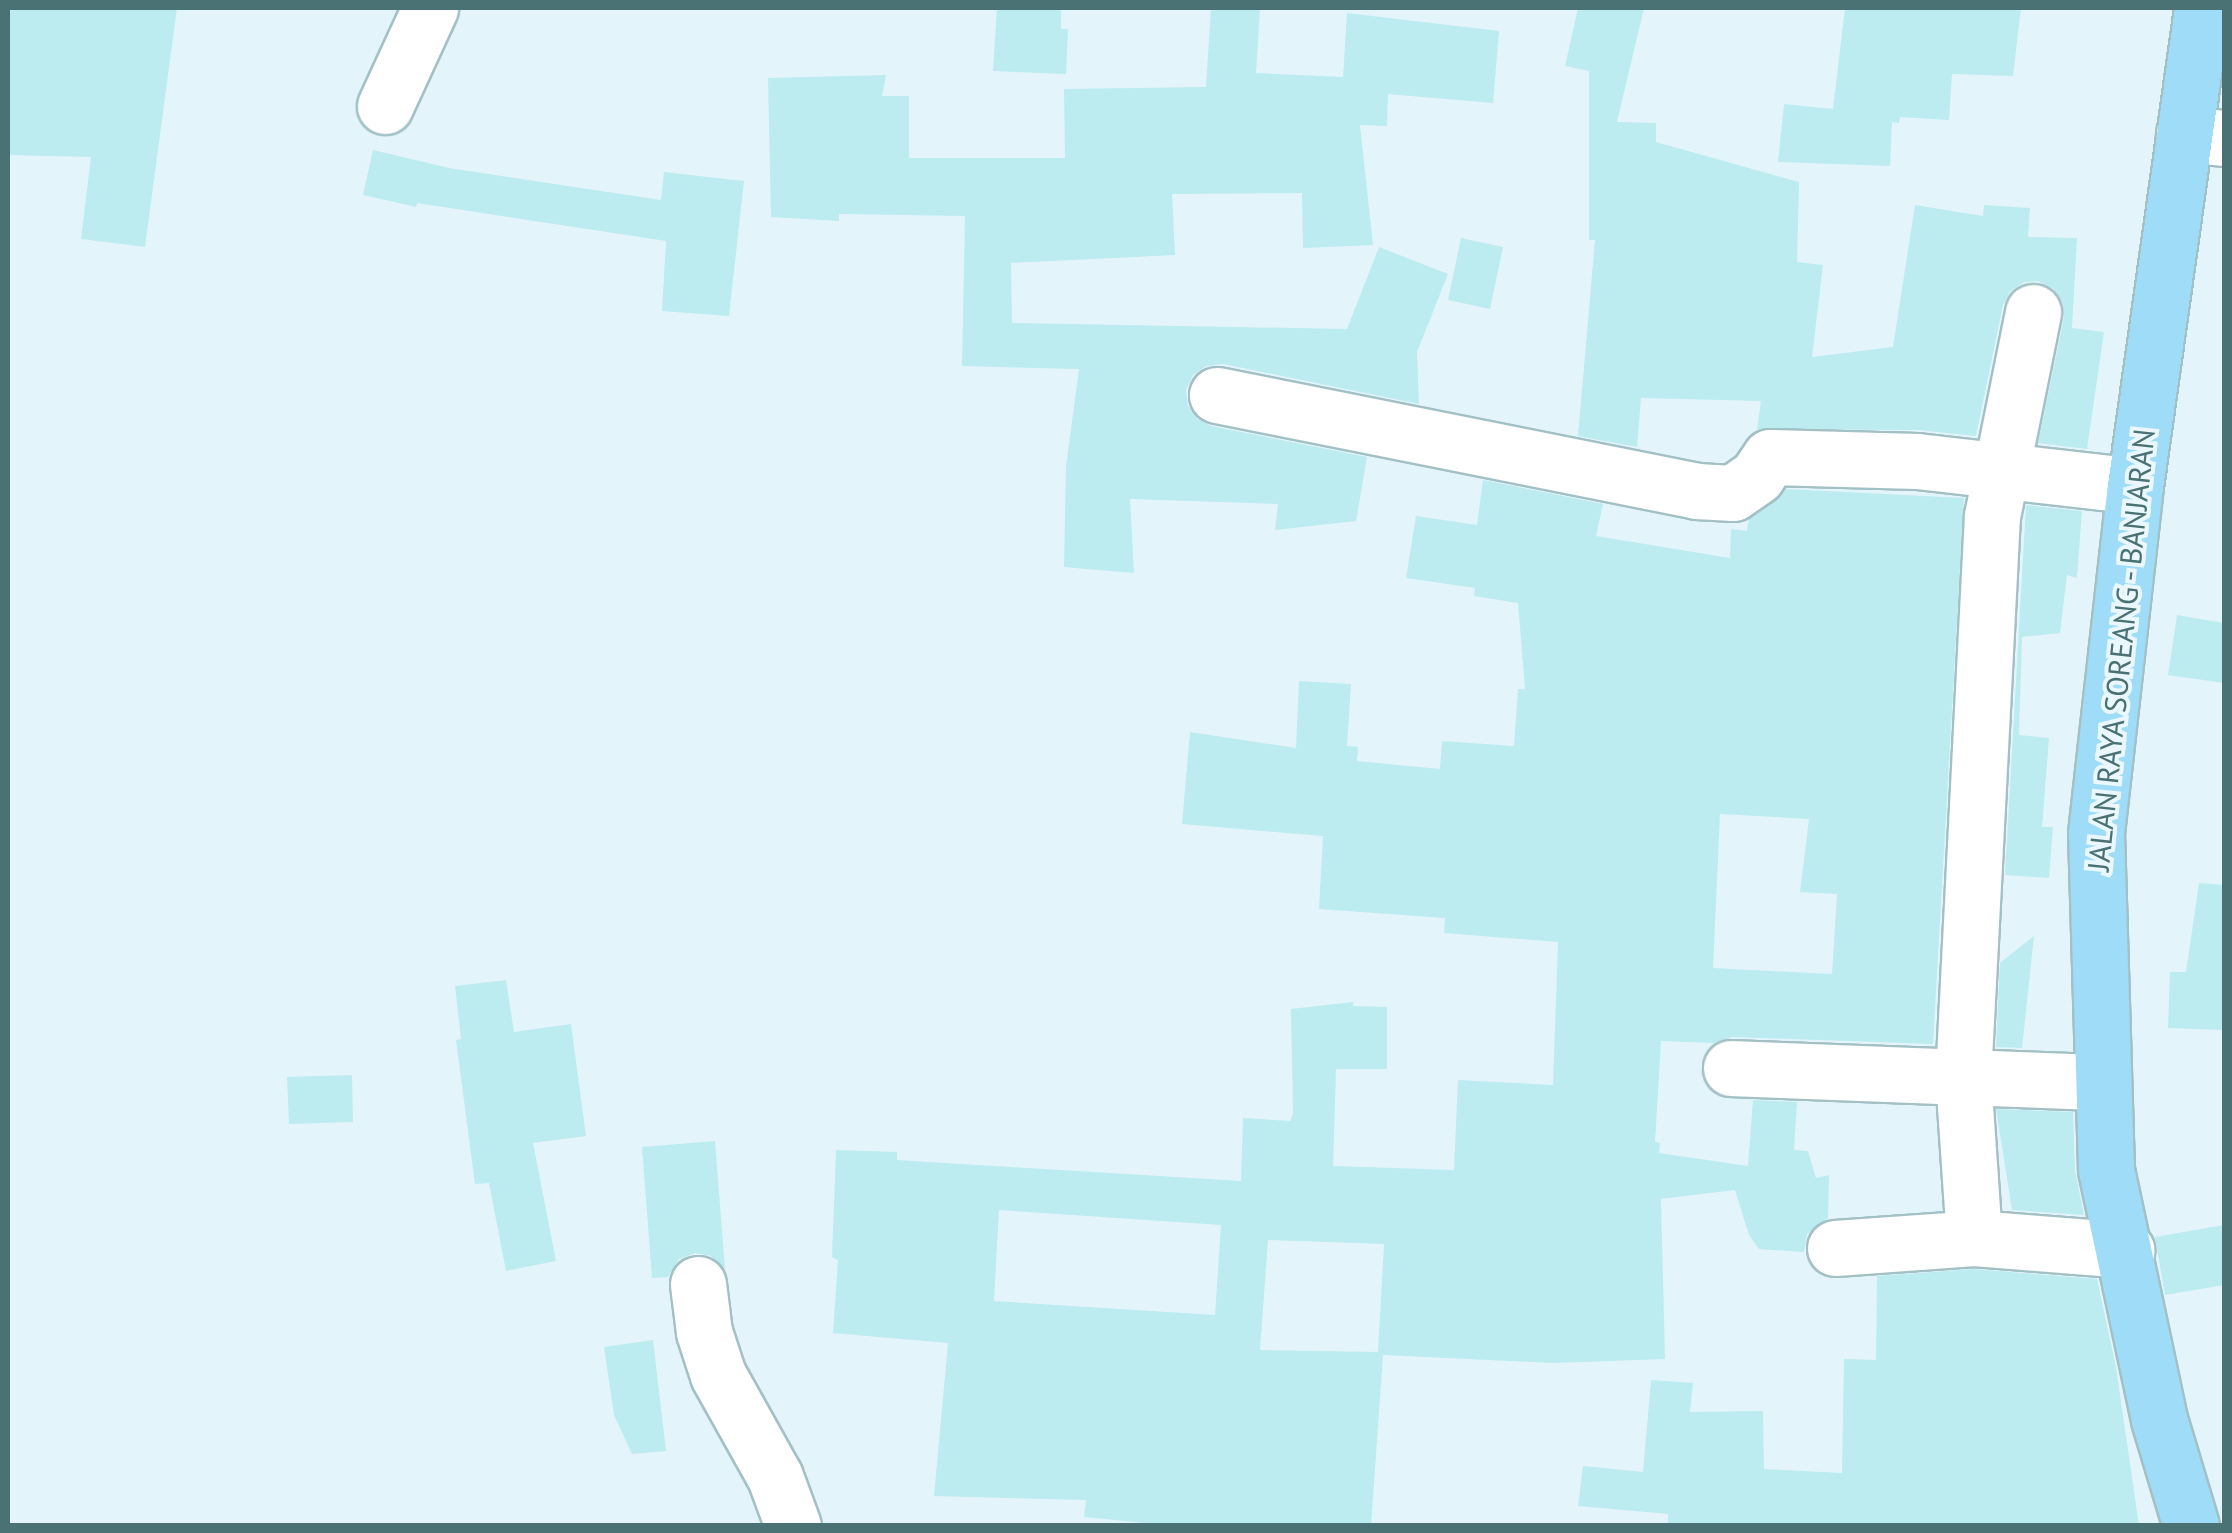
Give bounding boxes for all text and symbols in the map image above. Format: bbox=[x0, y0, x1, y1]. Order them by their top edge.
street label: JALAN RAYA SOREANG - BANJARAN bbox=[2080, 424, 2162, 876]

